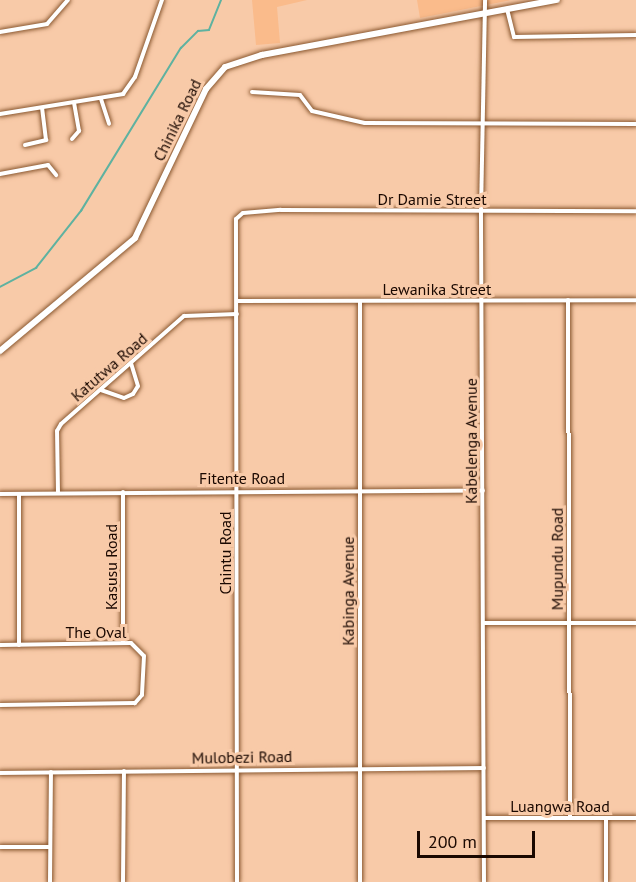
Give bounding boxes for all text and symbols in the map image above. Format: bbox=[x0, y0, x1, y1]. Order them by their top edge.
street label: Chinika Road bbox=[149, 76, 205, 164]
street label: Dr Damie Street bbox=[377, 189, 487, 209]
street label: Lewanika Street bbox=[383, 279, 491, 299]
street label: Katutwa Road bbox=[67, 329, 151, 405]
street label: Kabelenga Avenue bbox=[461, 378, 481, 504]
street label: Fitente Road bbox=[199, 468, 285, 488]
street label: Mupundu Road bbox=[547, 508, 567, 610]
street label: Chintu Road bbox=[215, 511, 235, 595]
street label: Kasusu Road bbox=[101, 524, 121, 610]
street label: Kabinga Avenue bbox=[338, 536, 358, 646]
street label: The Oval bbox=[65, 622, 127, 642]
street label: Mulobezi Road bbox=[191, 747, 293, 767]
street label: Luangwa Road bbox=[510, 796, 610, 816]
scale bar bbox=[420, 819, 538, 857]
text: 200 m bbox=[428, 830, 477, 853]

